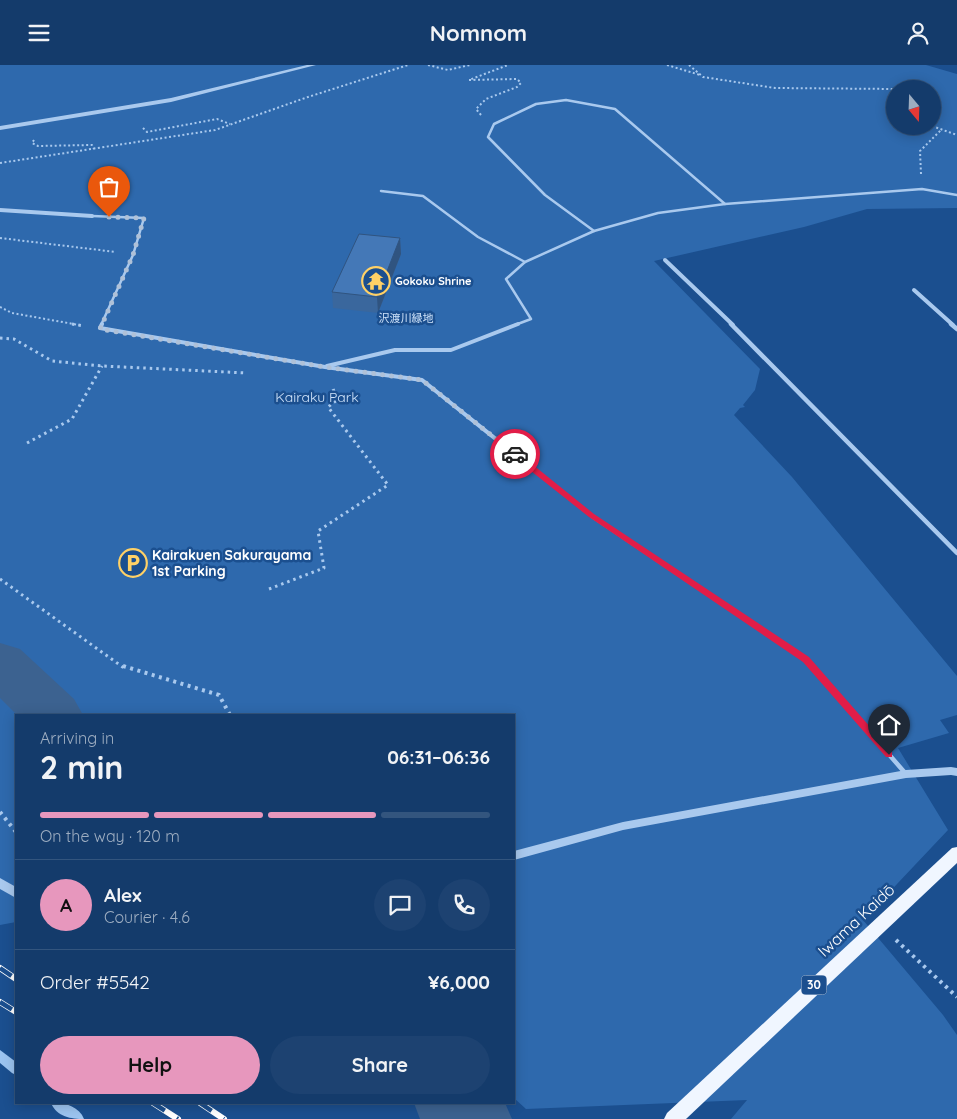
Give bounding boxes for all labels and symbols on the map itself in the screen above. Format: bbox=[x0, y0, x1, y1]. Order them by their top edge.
north arrow bbox=[886, 80, 941, 135]
pin bbox=[88, 166, 130, 217]
temple icon: Gokoku Shrine bbox=[361, 266, 391, 296]
place label: Gokoku Shrine bbox=[395, 274, 472, 288]
park label: 沢渡川緑地 bbox=[379, 311, 434, 325]
park label: Kairaku Park bbox=[275, 388, 359, 406]
courier bbox=[490, 429, 540, 479]
place label: Kairakuen Sakurayama 1st Parking bbox=[152, 546, 311, 580]
parking icon: Kairakuen Sakurayama 1st Parking bbox=[118, 548, 148, 578]
pin bbox=[868, 704, 910, 755]
street label: Iwama Kaidō bbox=[813, 879, 899, 961]
road number: 30 bbox=[802, 975, 826, 995]

